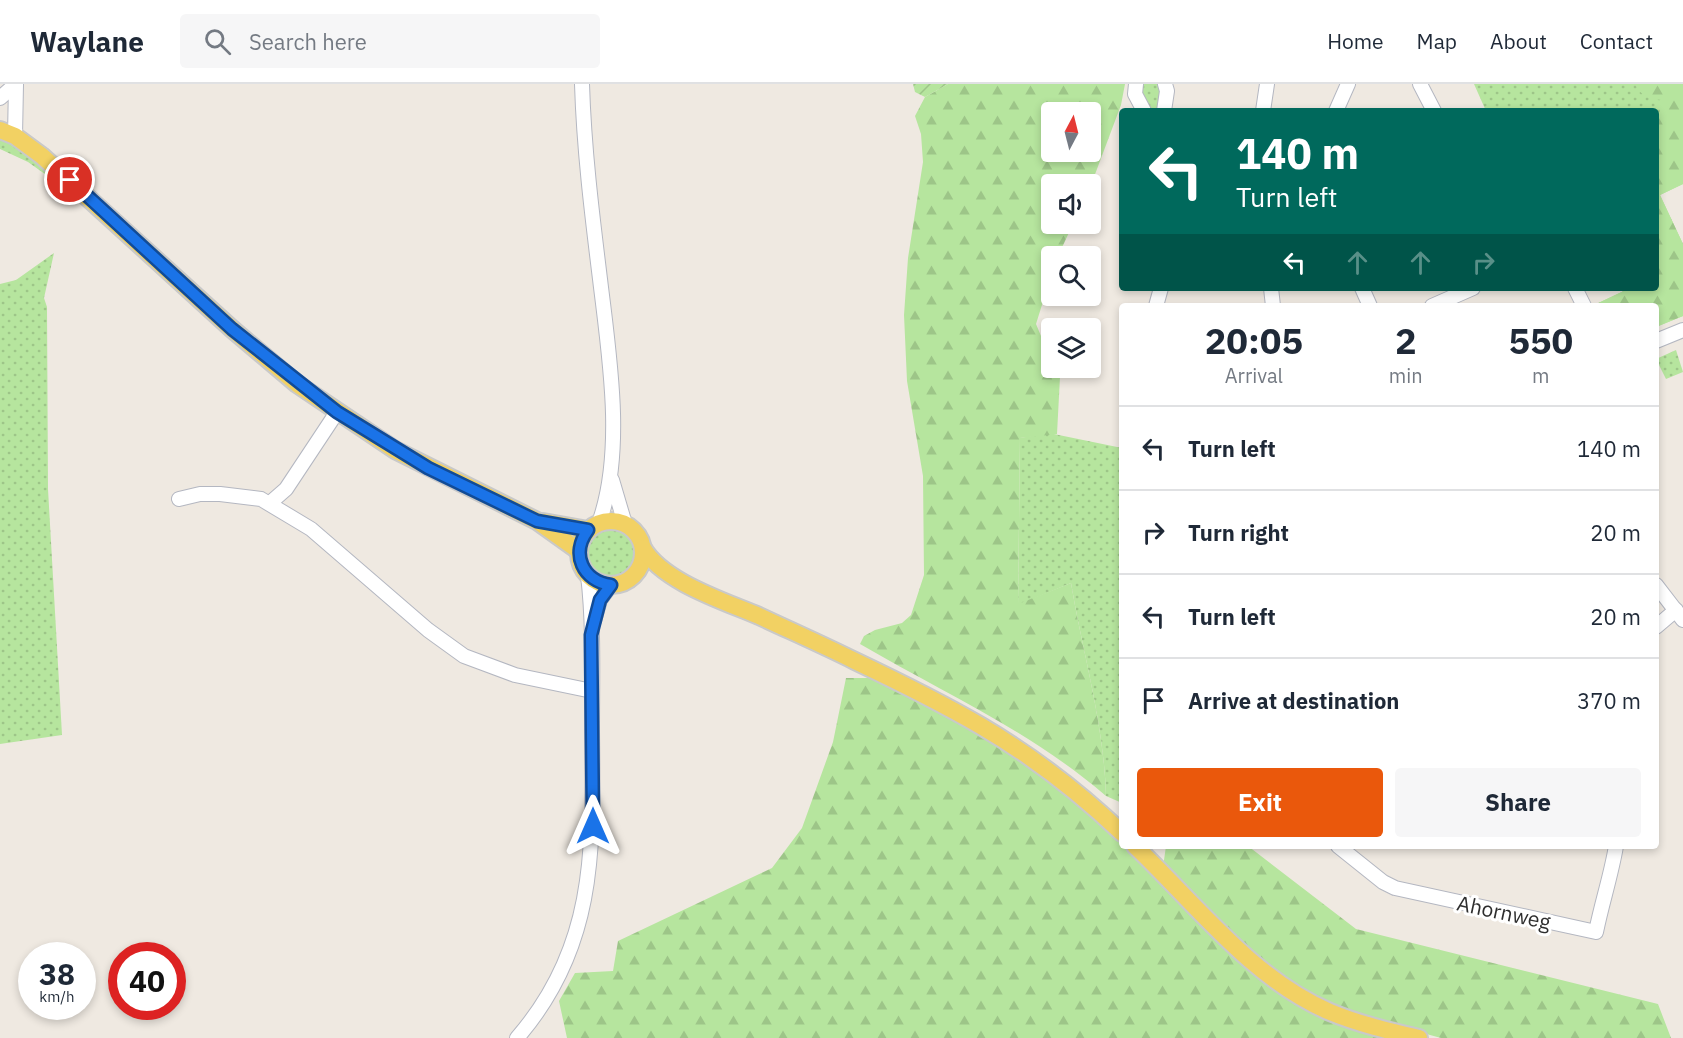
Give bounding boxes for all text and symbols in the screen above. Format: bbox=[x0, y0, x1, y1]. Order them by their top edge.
search box bbox=[180, 14, 600, 68]
text: Waylane bbox=[30, 23, 144, 60]
icon: search bbox=[201, 25, 234, 58]
text: Search here bbox=[249, 27, 367, 56]
text: Home bbox=[1327, 27, 1384, 55]
text: Map bbox=[1417, 27, 1457, 55]
text: About bbox=[1490, 27, 1547, 55]
text: Contact bbox=[1580, 27, 1653, 55]
north arrow bbox=[1041, 102, 1101, 162]
map controls bbox=[1041, 102, 1101, 378]
text: 140 m bbox=[1236, 126, 1359, 181]
icon: left bbox=[1137, 132, 1215, 210]
pin bbox=[44, 154, 95, 205]
icon: arrive bbox=[53, 163, 86, 196]
button: sound bbox=[1041, 174, 1101, 234]
text: Turn left bbox=[1236, 179, 1337, 214]
button: search bbox=[1041, 246, 1101, 306]
icon: left bbox=[1278, 246, 1311, 279]
icon: ahead bbox=[1341, 246, 1374, 279]
icon: ahead bbox=[1404, 246, 1437, 279]
icon: right bbox=[1467, 246, 1500, 279]
text: 20:05 bbox=[1205, 317, 1303, 364]
text: 2 bbox=[1395, 317, 1417, 364]
text: 550 bbox=[1508, 317, 1573, 364]
button: layers bbox=[1041, 318, 1101, 378]
text: Arrival bbox=[1225, 362, 1283, 389]
text: min bbox=[1389, 362, 1423, 389]
text: m bbox=[1532, 362, 1550, 389]
icon: left bbox=[1137, 432, 1170, 465]
text: Turn left bbox=[1188, 434, 1276, 463]
text: 140 m bbox=[1577, 434, 1641, 463]
icon: right bbox=[1137, 516, 1170, 549]
text: Turn right bbox=[1188, 518, 1289, 547]
text: 20 m bbox=[1590, 518, 1641, 547]
icon: left bbox=[1137, 600, 1170, 633]
text: Turn left bbox=[1188, 602, 1276, 631]
text: 20 m bbox=[1590, 602, 1641, 631]
icon: arrive bbox=[1137, 684, 1170, 717]
text: Arrive at destination bbox=[1188, 686, 1399, 715]
text: 370 m bbox=[1577, 686, 1641, 715]
button: Exit bbox=[1137, 768, 1383, 837]
button: Share bbox=[1395, 768, 1641, 837]
position arrow bbox=[561, 794, 625, 858]
street label: Ahornweg bbox=[1454, 888, 1554, 936]
speed limit sign: 40 bbox=[108, 942, 186, 1020]
text: 38 bbox=[39, 954, 75, 993]
text: km/h bbox=[39, 987, 75, 1006]

